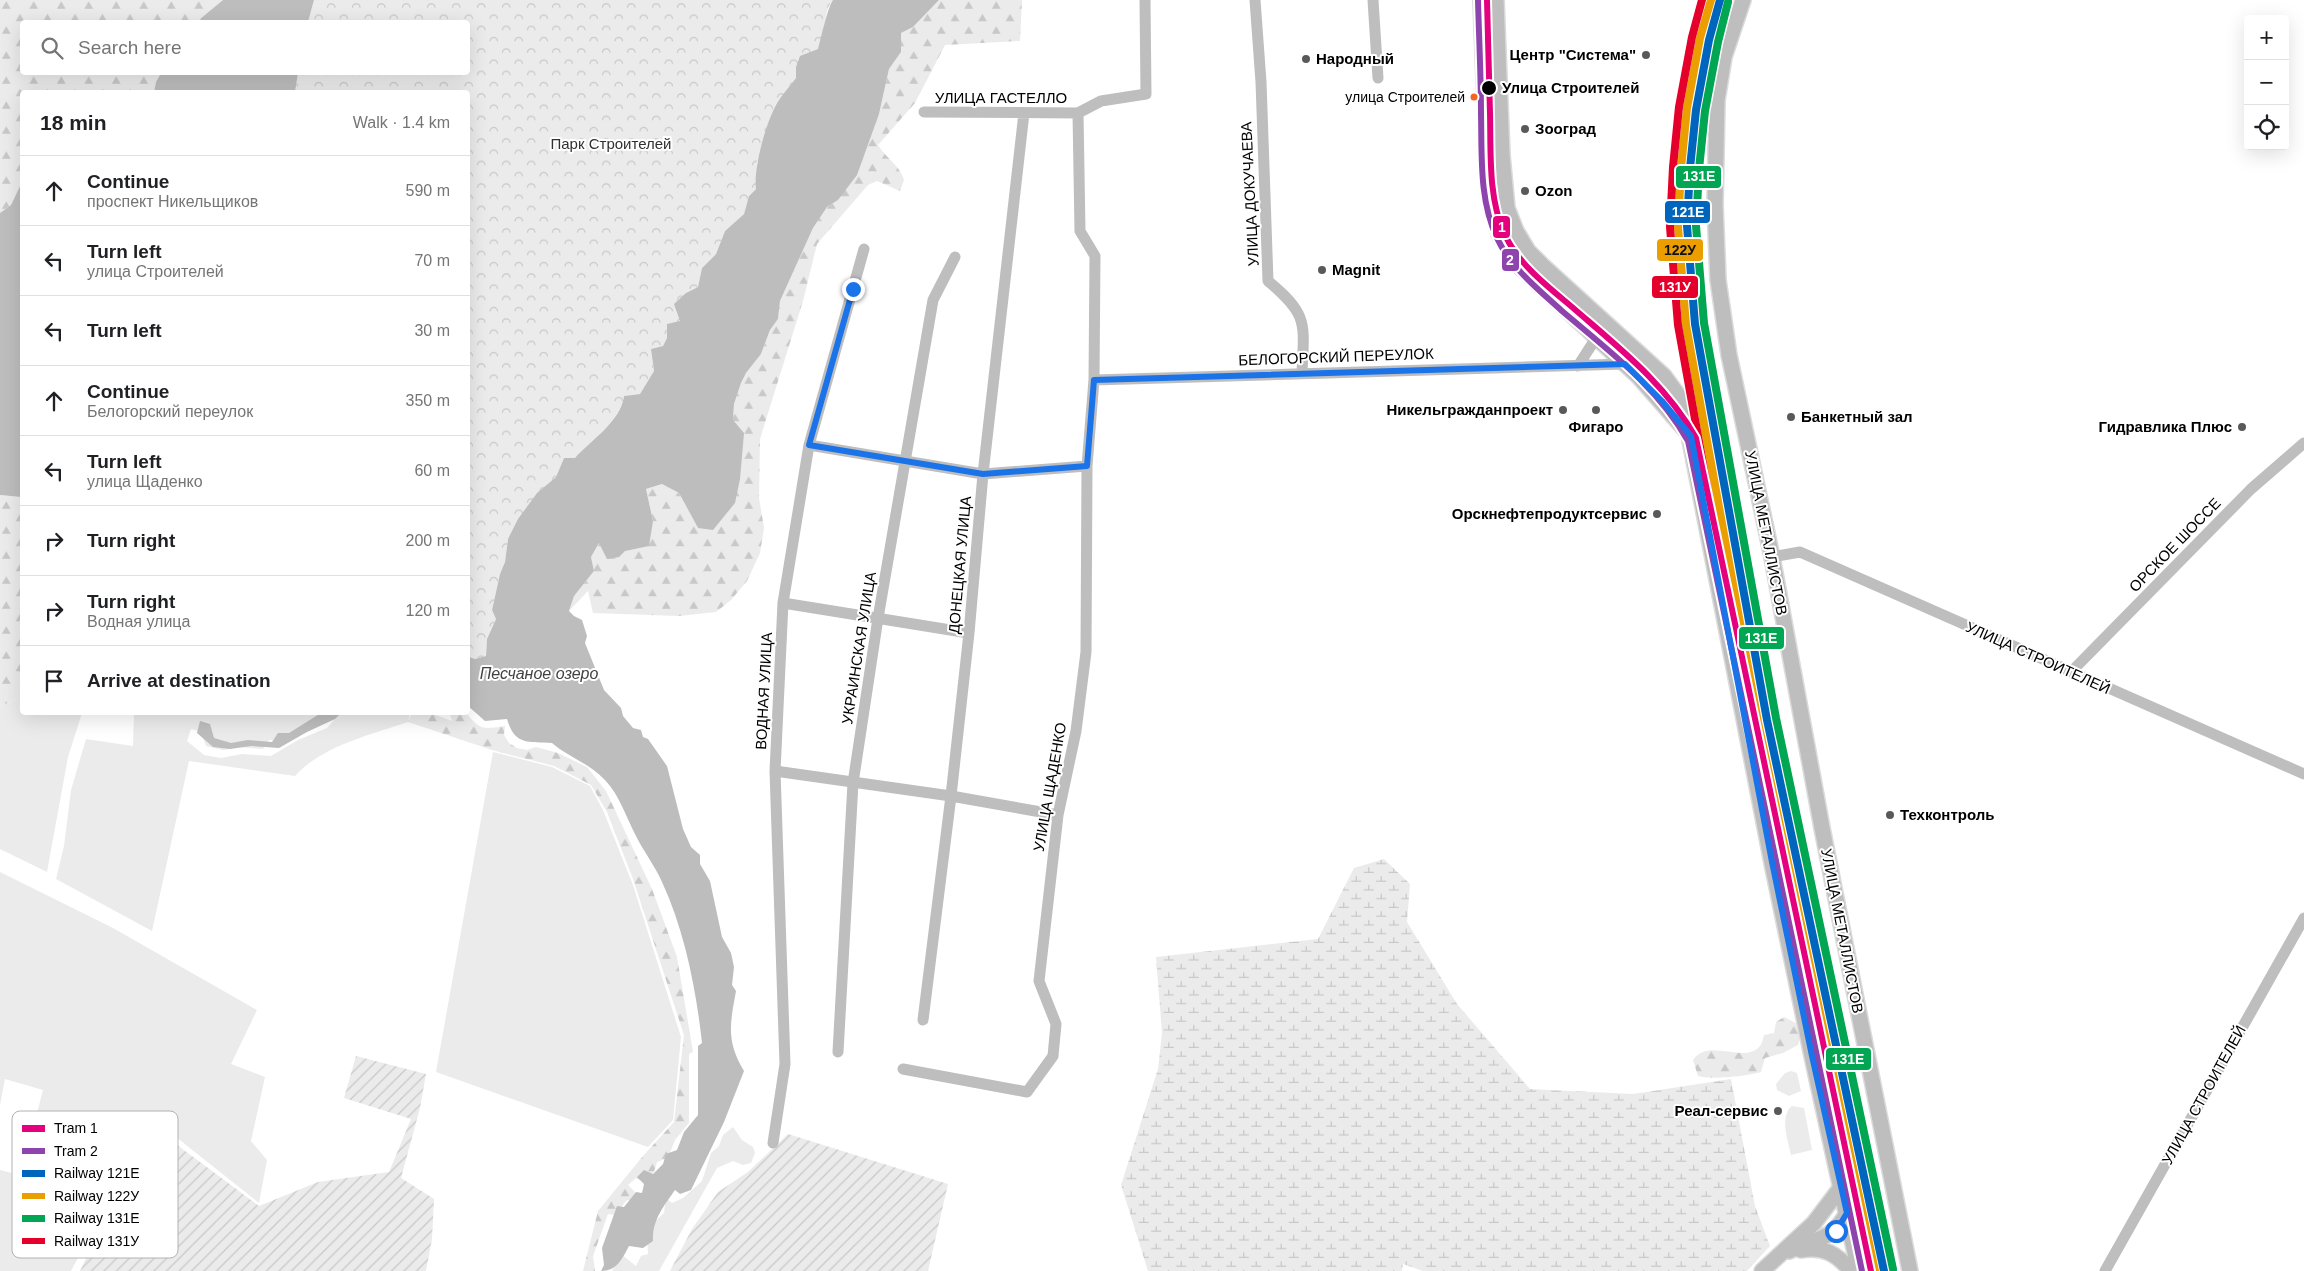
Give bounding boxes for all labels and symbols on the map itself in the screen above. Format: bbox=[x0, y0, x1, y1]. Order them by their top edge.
place label: Центр "Система" bbox=[1509, 46, 1636, 63]
marker: Центр "Система" bbox=[1640, 49, 1652, 61]
place label: Народный bbox=[1316, 50, 1394, 67]
marker: Народный bbox=[1300, 53, 1312, 65]
marker: Улица Строителей bbox=[1480, 79, 1498, 97]
place label: Улица Строителей bbox=[1502, 79, 1639, 96]
street label: УЛИЦА ГАСТЕЛЛО bbox=[935, 89, 1067, 106]
place label: улица Строителей bbox=[1345, 89, 1465, 105]
marker: улица Строителей bbox=[1469, 92, 1479, 102]
place label: Зооград bbox=[1535, 120, 1596, 137]
street label: УЛИЦА ДОКУЧАЕВА bbox=[1237, 121, 1262, 267]
marker: Зооград bbox=[1519, 123, 1531, 135]
park label: Парк Строителей bbox=[551, 135, 671, 152]
line badge: 131Е bbox=[1675, 165, 1722, 189]
text: 131Е bbox=[1683, 168, 1715, 184]
place label: Ozon bbox=[1535, 182, 1573, 199]
marker: Ozon bbox=[1519, 185, 1531, 197]
line badge: 121Е bbox=[1664, 200, 1711, 224]
text: 121Е bbox=[1672, 204, 1704, 220]
line badge: 1 bbox=[1492, 215, 1511, 239]
text: 1 bbox=[1498, 219, 1506, 235]
line badge: 122У bbox=[1656, 238, 1704, 262]
text: 122У bbox=[1664, 242, 1696, 258]
line badge: 2 bbox=[1501, 248, 1520, 272]
text: 2 bbox=[1506, 252, 1514, 268]
place label: Magnit bbox=[1332, 261, 1380, 278]
marker: Magnit bbox=[1316, 264, 1328, 276]
line badge: 131У bbox=[1651, 275, 1699, 299]
route end bbox=[842, 278, 865, 301]
text: 131У bbox=[1659, 279, 1691, 295]
street label: БЕЛОГОРСКИЙ ПЕРЕУЛОК bbox=[1238, 345, 1434, 368]
place label: Никельгражданпроект bbox=[1386, 401, 1553, 418]
marker: Никельгражданпроект bbox=[1557, 404, 1569, 416]
marker: Фигаро bbox=[1590, 404, 1602, 416]
place label: Банкетный зал bbox=[1801, 408, 1913, 425]
marker: Банкетный зал bbox=[1785, 411, 1797, 423]
place label: Фигаро bbox=[1569, 418, 1623, 435]
place label: Гидравлика Плюс bbox=[2099, 418, 2232, 435]
marker: Гидравлика Плюс bbox=[2236, 421, 2248, 433]
street label: УЛИЦА МЕТАЛЛИСТОВ bbox=[1742, 449, 1791, 617]
street label: ОРСКОЕ ШОССЕ bbox=[2126, 494, 2224, 595]
street label: ДОНЕЦКАЯ УЛИЦА bbox=[945, 495, 974, 635]
place label: Орскнефтепродуктсервис bbox=[1452, 505, 1647, 522]
marker: Орскнефтепродуктсервис bbox=[1651, 508, 1663, 520]
street label: УКРАИНСКАЯ УЛИЦА bbox=[838, 570, 879, 725]
street label: УЛИЦА СТРОИТЕЛЕЙ bbox=[1963, 618, 2113, 697]
line badge: 131Е bbox=[1738, 626, 1785, 650]
text: 131Е bbox=[1745, 630, 1777, 646]
street label: ВОДНАЯ УЛИЦА bbox=[752, 632, 775, 750]
water label: Песчаное озеро bbox=[480, 665, 598, 682]
street label: УЛИЦА ЩАДЕНКО bbox=[1030, 721, 1069, 853]
place label: Техконтроль bbox=[1900, 806, 1994, 823]
marker: Техконтроль bbox=[1884, 809, 1896, 821]
street label: УЛИЦА МЕТАЛЛИСТОВ bbox=[1818, 847, 1867, 1015]
street label: УЛИЦА СТРОИТЕЛЕЙ bbox=[2158, 1022, 2249, 1167]
line badge: 131Е bbox=[1825, 1047, 1872, 1071]
text: 131Е bbox=[1832, 1051, 1864, 1067]
place label: Реал-сервис bbox=[1675, 1102, 1768, 1119]
marker: Реал-сервис bbox=[1772, 1105, 1784, 1117]
legend bbox=[12, 1111, 178, 1258]
text: Tram 1 bbox=[54, 1120, 98, 1136]
text: Tram 2 bbox=[54, 1143, 98, 1159]
text: Railway 121Е bbox=[54, 1165, 140, 1181]
text: Railway 122У bbox=[54, 1188, 139, 1204]
text: Railway 131Е bbox=[54, 1210, 140, 1226]
route start bbox=[1825, 1220, 1848, 1243]
text: Railway 131У bbox=[54, 1233, 139, 1249]

